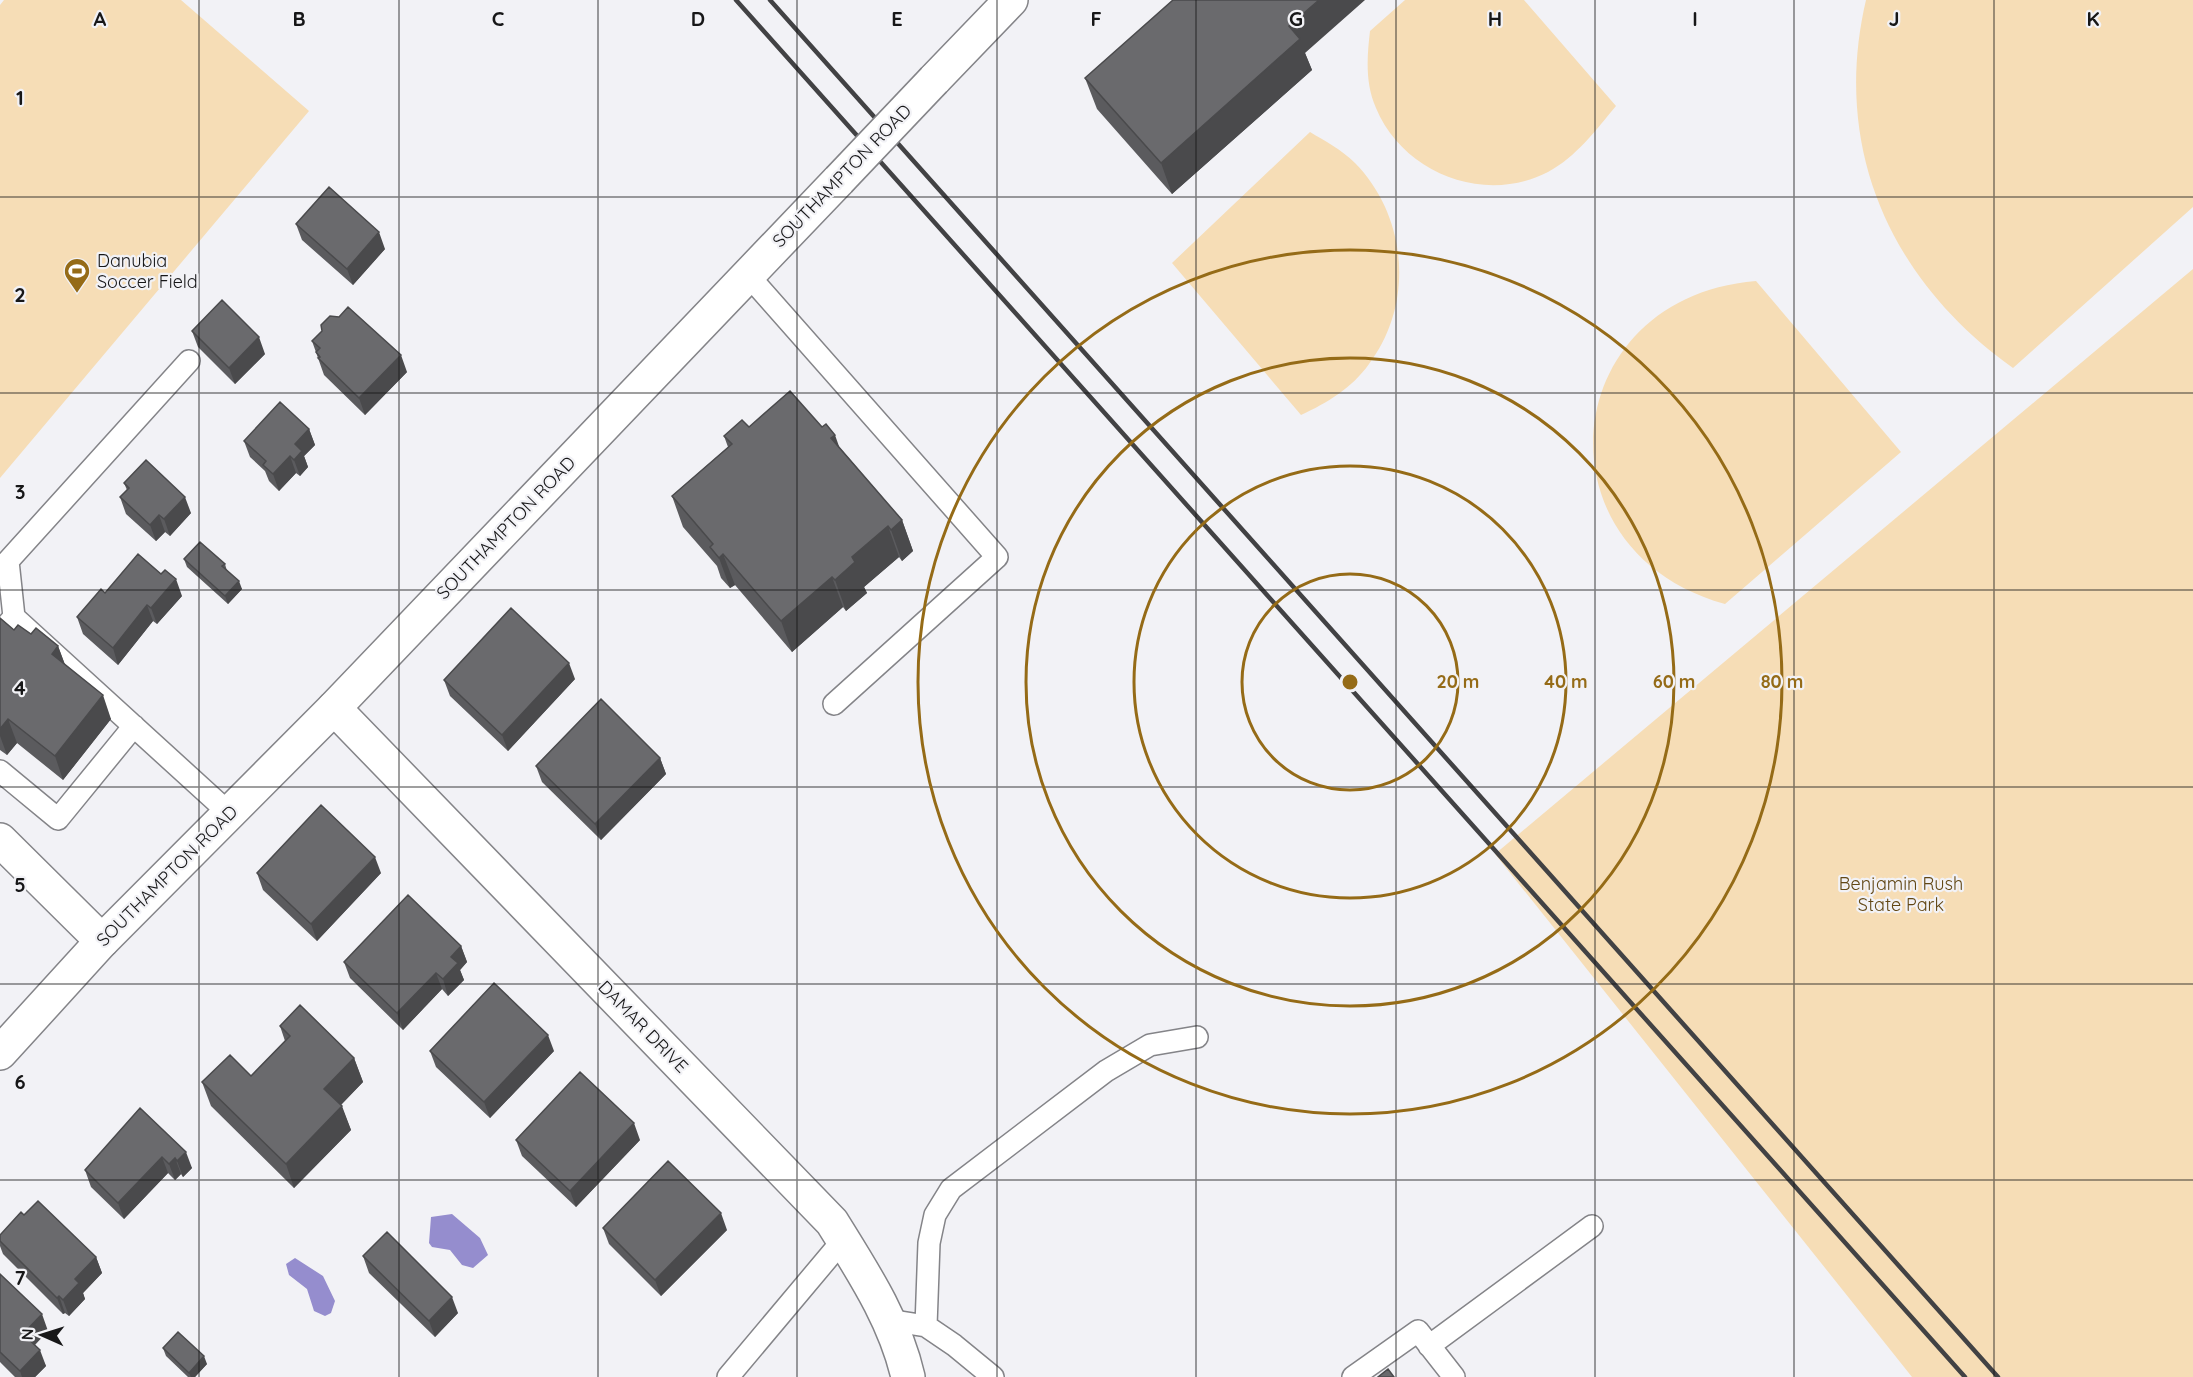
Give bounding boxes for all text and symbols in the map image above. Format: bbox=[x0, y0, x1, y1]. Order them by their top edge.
text: A bbox=[94, 6, 107, 31]
text: B bbox=[292, 6, 306, 31]
text: C bbox=[492, 6, 505, 31]
text: D bbox=[691, 6, 705, 31]
text: E bbox=[891, 6, 903, 31]
text: F bbox=[1090, 6, 1102, 31]
text: G bbox=[1289, 6, 1303, 31]
text: H bbox=[1488, 6, 1502, 31]
text: I bbox=[1692, 6, 1698, 31]
text: J bbox=[1888, 6, 1900, 31]
text: K bbox=[2086, 6, 2100, 31]
text: 1 bbox=[16, 85, 24, 110]
street label: SOUTHAMPTON ROAD bbox=[767, 99, 916, 252]
place label: Danubia Soccer Field bbox=[97, 249, 198, 293]
sports icon: Danubia Soccer Field bbox=[62, 256, 92, 294]
text: 2 bbox=[14, 282, 26, 307]
street label: SOUTHAMPTON ROAD bbox=[431, 451, 580, 604]
text: 3 bbox=[15, 479, 25, 504]
text: 20 m bbox=[1437, 670, 1479, 693]
text: 40 m bbox=[1544, 670, 1588, 693]
text: 60 m bbox=[1653, 670, 1695, 693]
text: 80 m bbox=[1761, 670, 1803, 693]
centre of rings bbox=[1340, 672, 1360, 692]
text: 4 bbox=[14, 675, 26, 700]
street label: SOUTHAMPTON ROAD bbox=[91, 800, 242, 951]
text: 5 bbox=[14, 872, 26, 897]
park label: Benjamin Rush State Park bbox=[1839, 872, 1963, 916]
street label: DAMAR DRIVE bbox=[594, 976, 693, 1078]
text: 6 bbox=[14, 1069, 26, 1094]
text: 7 bbox=[15, 1265, 26, 1290]
north arrow bbox=[12, 1305, 72, 1365]
text: N bbox=[17, 1328, 37, 1341]

